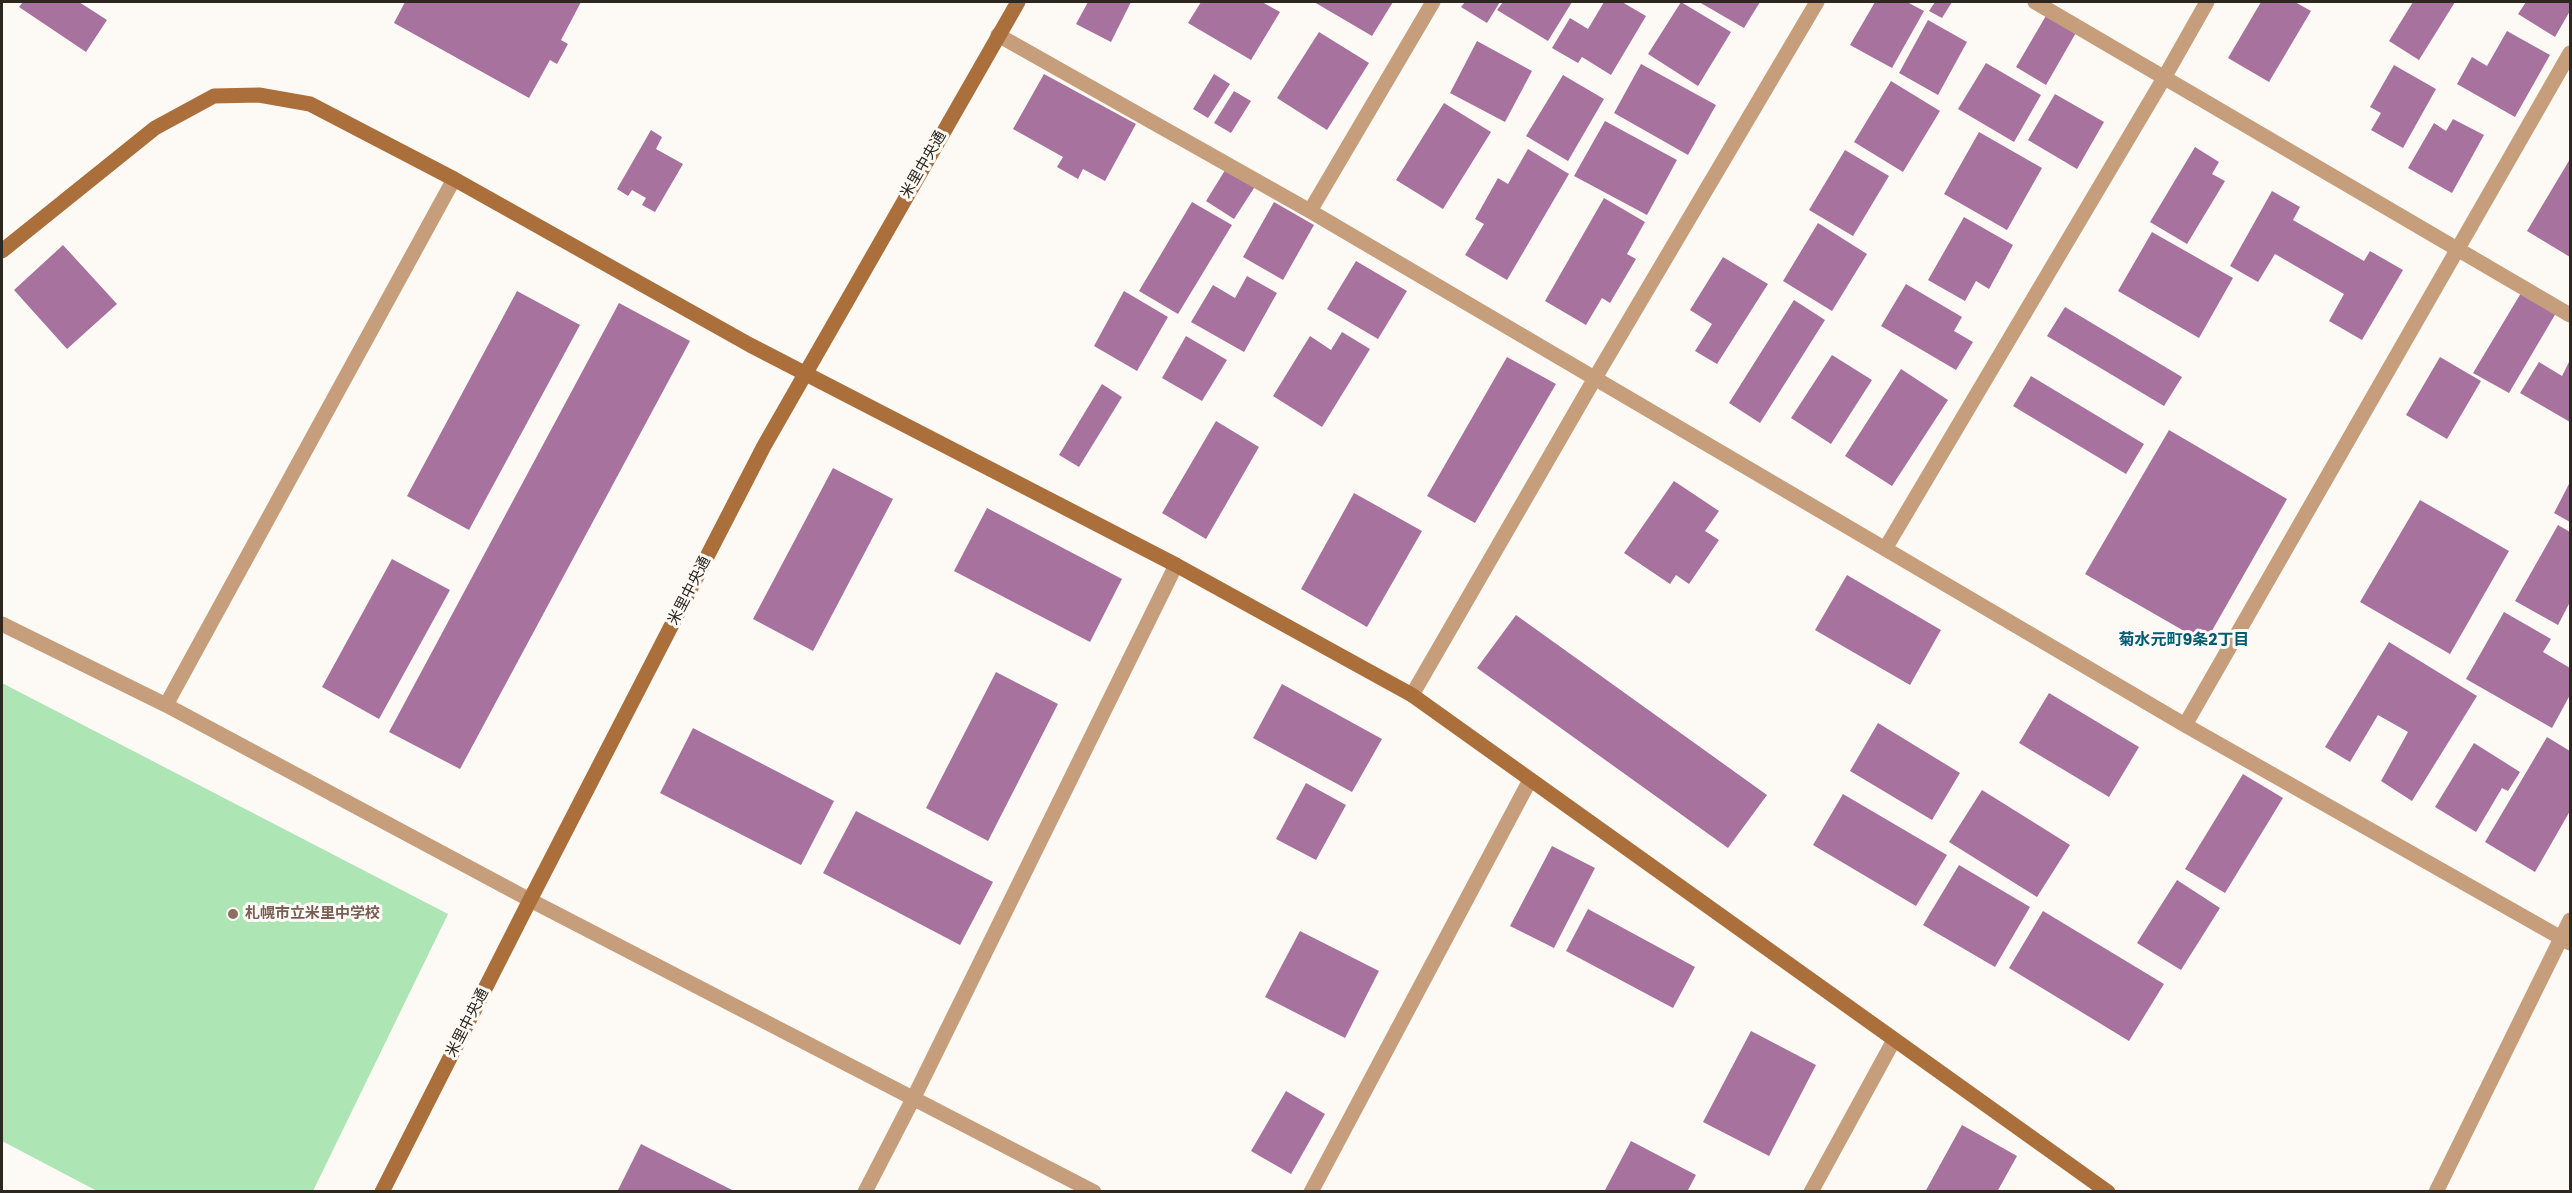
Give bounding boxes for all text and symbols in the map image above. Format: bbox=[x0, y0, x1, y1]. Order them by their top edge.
street label: 米里中央通 bbox=[897, 128, 951, 202]
street label: 米里中央通 bbox=[665, 554, 715, 628]
district label: 菊水元町9条2丁目 bbox=[2119, 631, 2249, 651]
place label: 札幌市立米里中学校 bbox=[245, 905, 380, 923]
marker: 札幌市立米里中学校 bbox=[226, 907, 240, 921]
street label: 米里中央通 bbox=[443, 986, 493, 1060]

